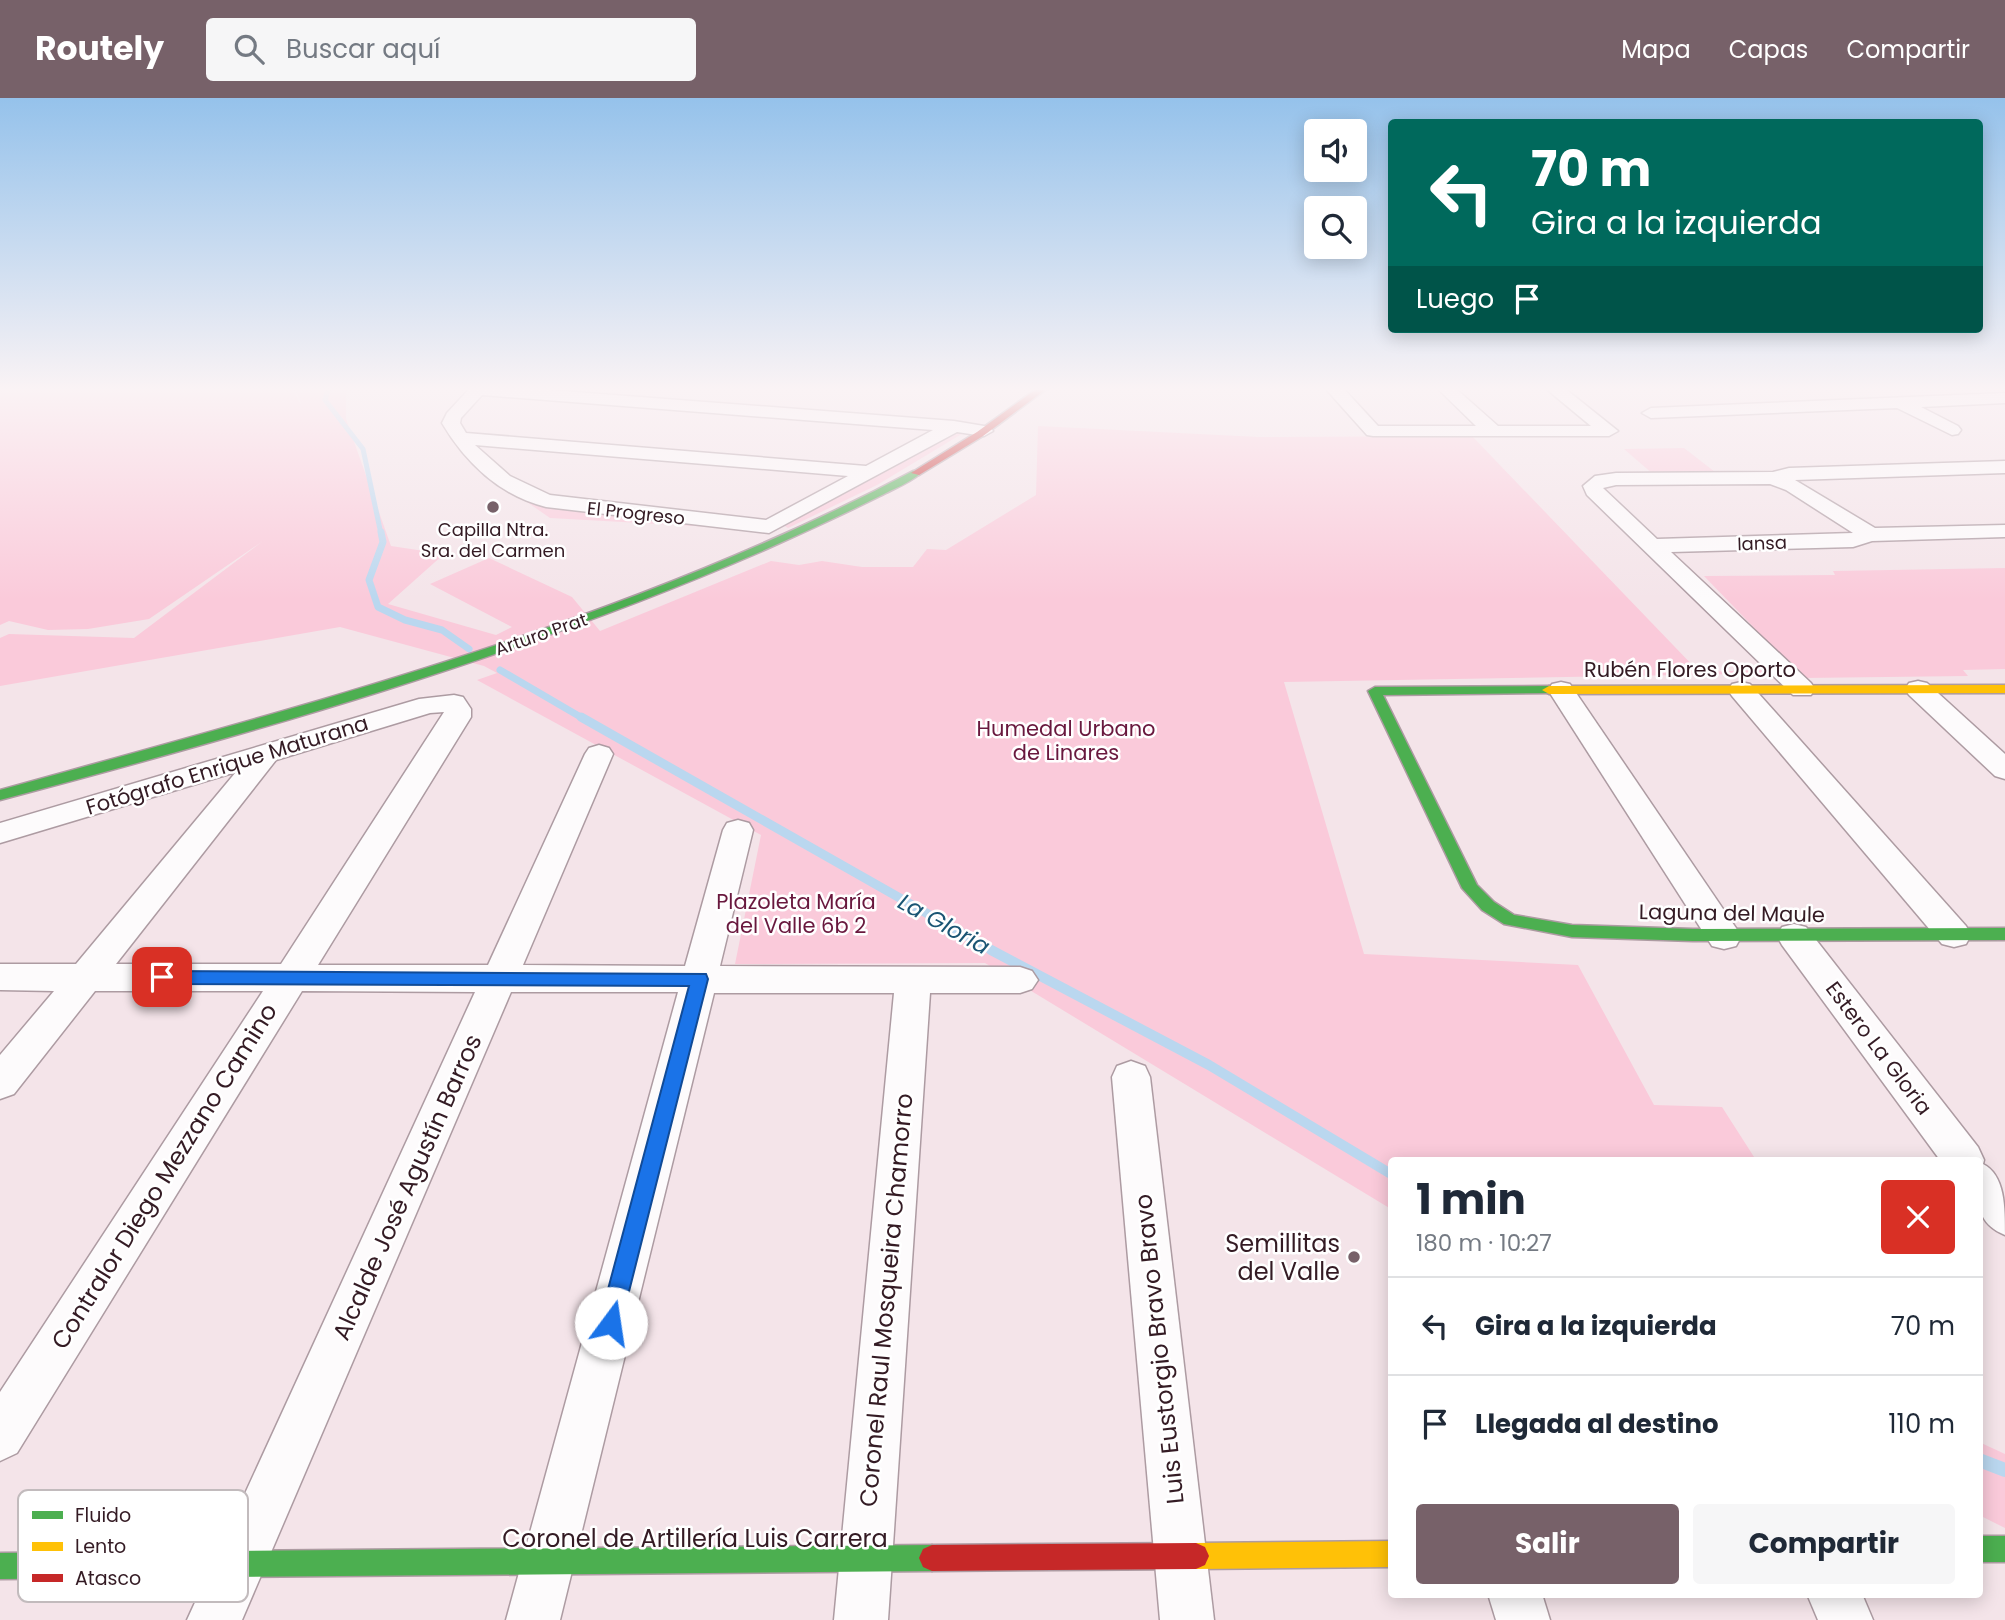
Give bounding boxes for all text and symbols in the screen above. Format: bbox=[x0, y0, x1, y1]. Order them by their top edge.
search box bbox=[206, 18, 696, 81]
text: Routely bbox=[35, 25, 164, 72]
icon: search bbox=[230, 30, 268, 68]
text: Buscar aquí bbox=[286, 31, 440, 67]
text: Mapa bbox=[1621, 33, 1691, 66]
text: Capas bbox=[1729, 33, 1808, 66]
text: Compartir bbox=[1846, 33, 1970, 66]
map controls bbox=[1304, 119, 1367, 259]
button: sound bbox=[1304, 119, 1367, 182]
text: 70 m bbox=[1531, 135, 1651, 203]
icon: left bbox=[1416, 147, 1507, 238]
button: search bbox=[1304, 196, 1367, 259]
text: Gira a la izquierda bbox=[1531, 200, 1822, 245]
icon: arrive bbox=[1508, 280, 1546, 318]
text: Luego bbox=[1416, 281, 1494, 317]
street label: El Progreso bbox=[586, 495, 686, 531]
marker: Capilla Ntra. Sra. del Carmen bbox=[485, 499, 501, 515]
place label: Capilla Ntra. Sra. del Carmen bbox=[421, 517, 565, 563]
street label: Iansa bbox=[1737, 530, 1787, 556]
street label: Arturo Prat bbox=[492, 607, 590, 661]
street label: Rubén Flores Oporto bbox=[1584, 655, 1796, 684]
street label: Fotógrafo Enrique Maturana bbox=[82, 708, 372, 822]
park label: Humedal Urbano de Linares bbox=[976, 714, 1156, 767]
water label: La Gloria bbox=[892, 886, 996, 962]
park label: Plazoleta María del Valle 6b 2 bbox=[716, 887, 876, 940]
street label: Laguna del Maule bbox=[1639, 897, 1825, 929]
pin bbox=[132, 947, 192, 1007]
icon: arrive bbox=[143, 958, 181, 996]
street label: Estero La Gloria bbox=[1819, 975, 1939, 1121]
street label: Contralor Diego Mezzano Camino bbox=[43, 997, 285, 1355]
street label: Alcalde José Agustín Barros bbox=[324, 1029, 490, 1345]
street label: Coronel Raul Mosqueira Chamorro bbox=[851, 1092, 921, 1508]
text: 1 min bbox=[1416, 1170, 1526, 1229]
button: close bbox=[1881, 1180, 1955, 1254]
street label: Luis Eustorgio Bravo Bravo bbox=[1126, 1192, 1192, 1506]
place label: Semillitas del Valle bbox=[1225, 1227, 1340, 1288]
text: 180 m · 10:27 bbox=[1416, 1227, 1552, 1259]
marker: Semillitas del Valle bbox=[1346, 1249, 1362, 1265]
position arrow bbox=[574, 1286, 648, 1360]
icon: left bbox=[1416, 1307, 1454, 1345]
text: Gira a la izquierda bbox=[1475, 1308, 1717, 1344]
text: 70 m bbox=[1891, 1308, 1955, 1344]
icon: arrive bbox=[1416, 1405, 1454, 1443]
text: Llegada al destino bbox=[1475, 1406, 1719, 1442]
text: 110 m bbox=[1888, 1406, 1955, 1442]
legend bbox=[18, 1490, 248, 1602]
text: Fluido bbox=[75, 1502, 131, 1529]
button: Salir bbox=[1416, 1504, 1679, 1584]
button: Compartir bbox=[1693, 1504, 1955, 1584]
street label: Coronel de Artillería Luis Carrera bbox=[502, 1522, 888, 1555]
text: Lento bbox=[75, 1533, 126, 1560]
text: Atasco bbox=[75, 1565, 141, 1592]

